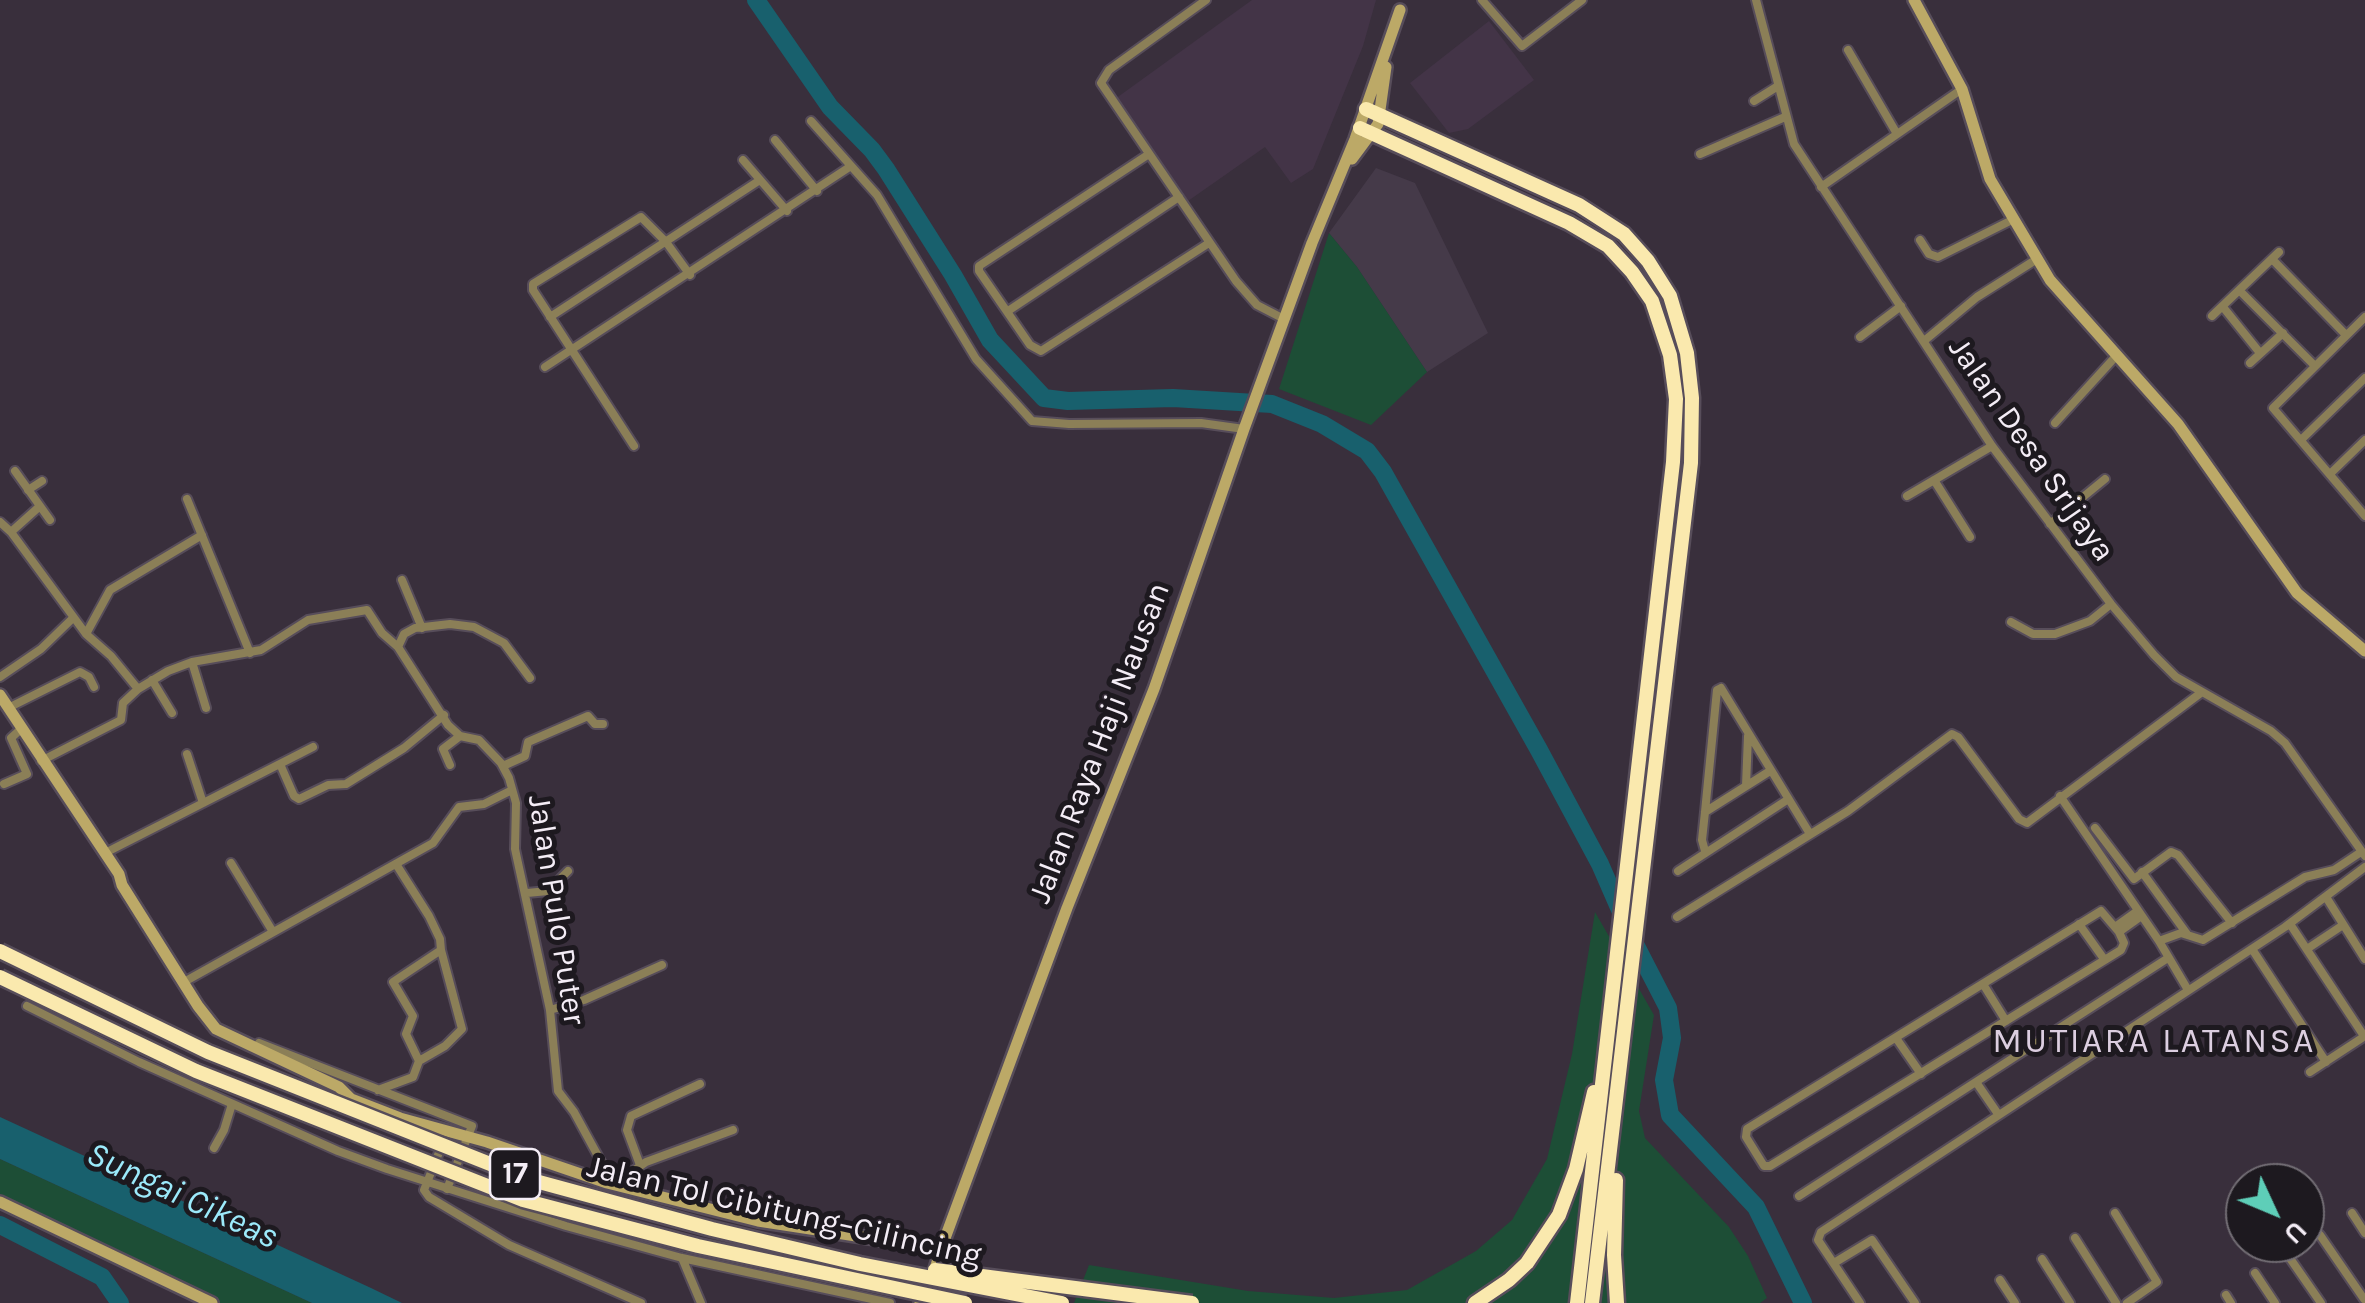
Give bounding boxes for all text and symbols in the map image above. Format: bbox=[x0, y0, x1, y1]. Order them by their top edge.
street label: Jalan Desa Srijaya bbox=[1940, 331, 2122, 569]
street label: Jalan Raya Haji Nausan bbox=[1021, 577, 1179, 909]
street label: Jalan Pulo Puter bbox=[519, 792, 593, 1028]
district label: MUTIARA LATANSA bbox=[1992, 1021, 2316, 1063]
water label: Sungai Cikeas bbox=[80, 1133, 284, 1259]
street label: Jalan Tol Cibitung–Cilincing bbox=[583, 1148, 985, 1276]
road number: 17 bbox=[490, 1149, 540, 1199]
north arrow bbox=[2225, 1163, 2325, 1263]
text: U bbox=[2277, 1214, 2314, 1251]

